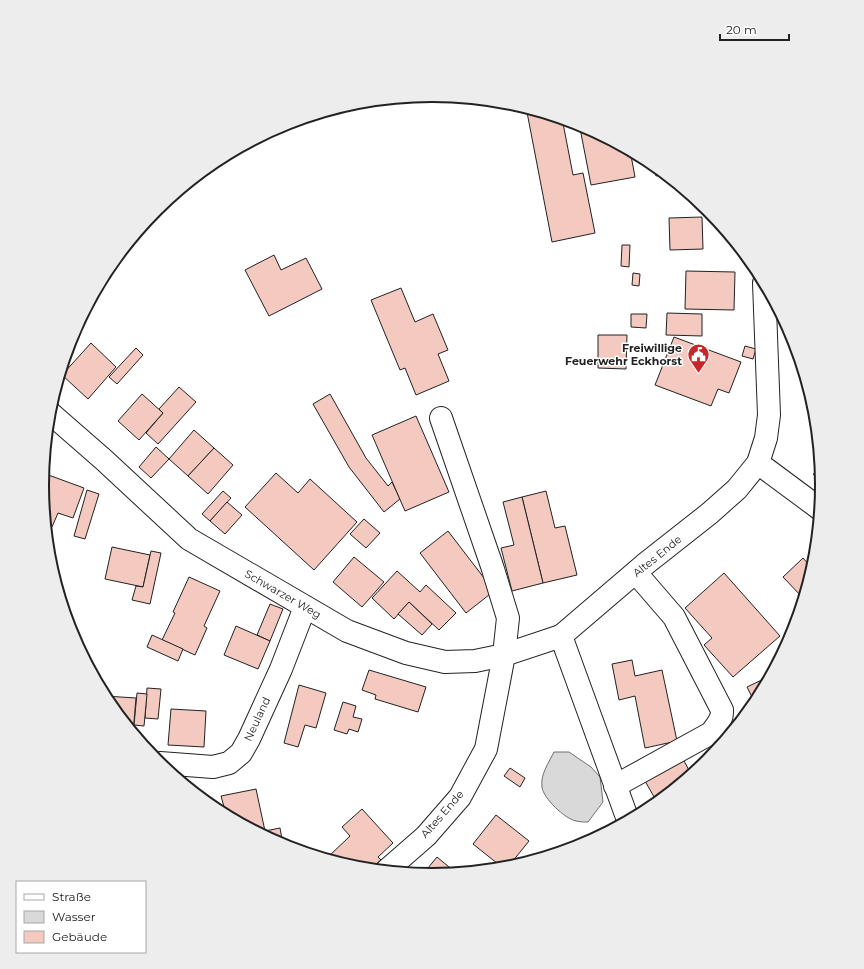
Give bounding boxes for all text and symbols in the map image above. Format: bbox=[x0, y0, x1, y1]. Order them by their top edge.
scale bar bbox=[720, 16, 789, 42]
text: 20 m bbox=[726, 22, 757, 37]
place label: Freiwillige Feuerwehr Eckhorst bbox=[565, 341, 682, 368]
public building icon: Freiwillige Feuerwehr Eckhorst bbox=[685, 341, 711, 374]
street label: Altes Ende bbox=[630, 532, 685, 580]
street label: Schwarzer Weg bbox=[242, 566, 324, 622]
street label: Neuland bbox=[241, 695, 273, 743]
street label: Altes Ende bbox=[417, 787, 467, 841]
legend bbox=[16, 881, 146, 953]
text: Straße bbox=[52, 889, 91, 904]
text: Wasser bbox=[52, 909, 96, 924]
text: Gebäude bbox=[52, 929, 107, 944]

